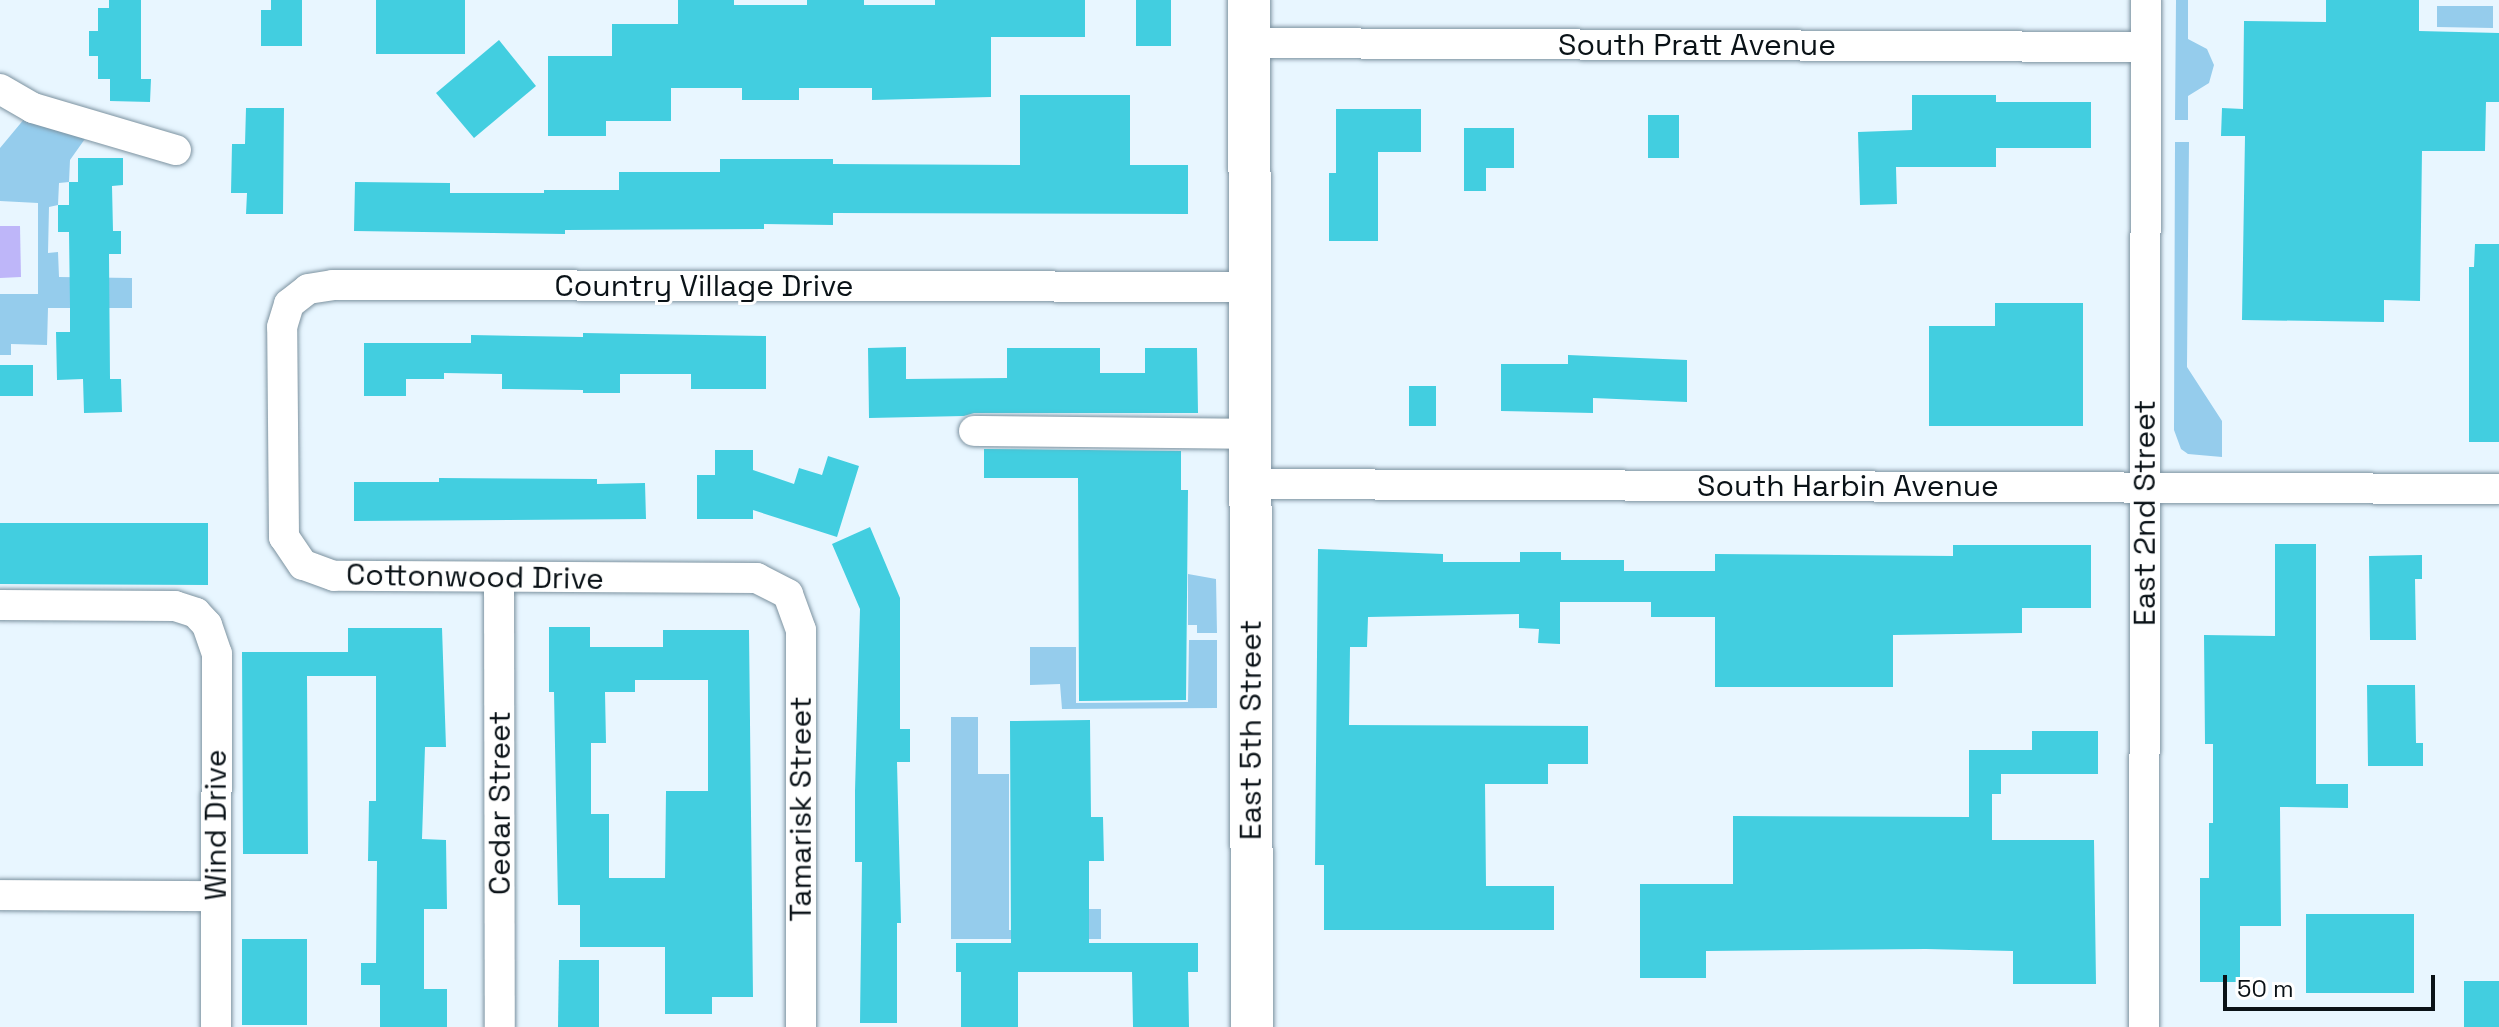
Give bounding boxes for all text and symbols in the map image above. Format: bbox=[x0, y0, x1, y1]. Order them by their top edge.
street label: South Pratt Avenue bbox=[1558, 27, 1836, 63]
street label: Country Village Drive bbox=[554, 268, 854, 304]
street label: East 2nd Street bbox=[2127, 400, 2163, 626]
street label: South Harbin Avenue bbox=[1697, 468, 1999, 504]
street label: Cottonwood Drive bbox=[346, 557, 604, 597]
street label: East 5th Street bbox=[1233, 620, 1269, 840]
street label: Tamarisk Street bbox=[783, 696, 819, 922]
street label: Cedar Street bbox=[482, 711, 518, 895]
street label: Wind Drive bbox=[198, 750, 234, 900]
scale bar bbox=[2227, 959, 2439, 1009]
text: 50 m bbox=[2237, 973, 2294, 1004]

